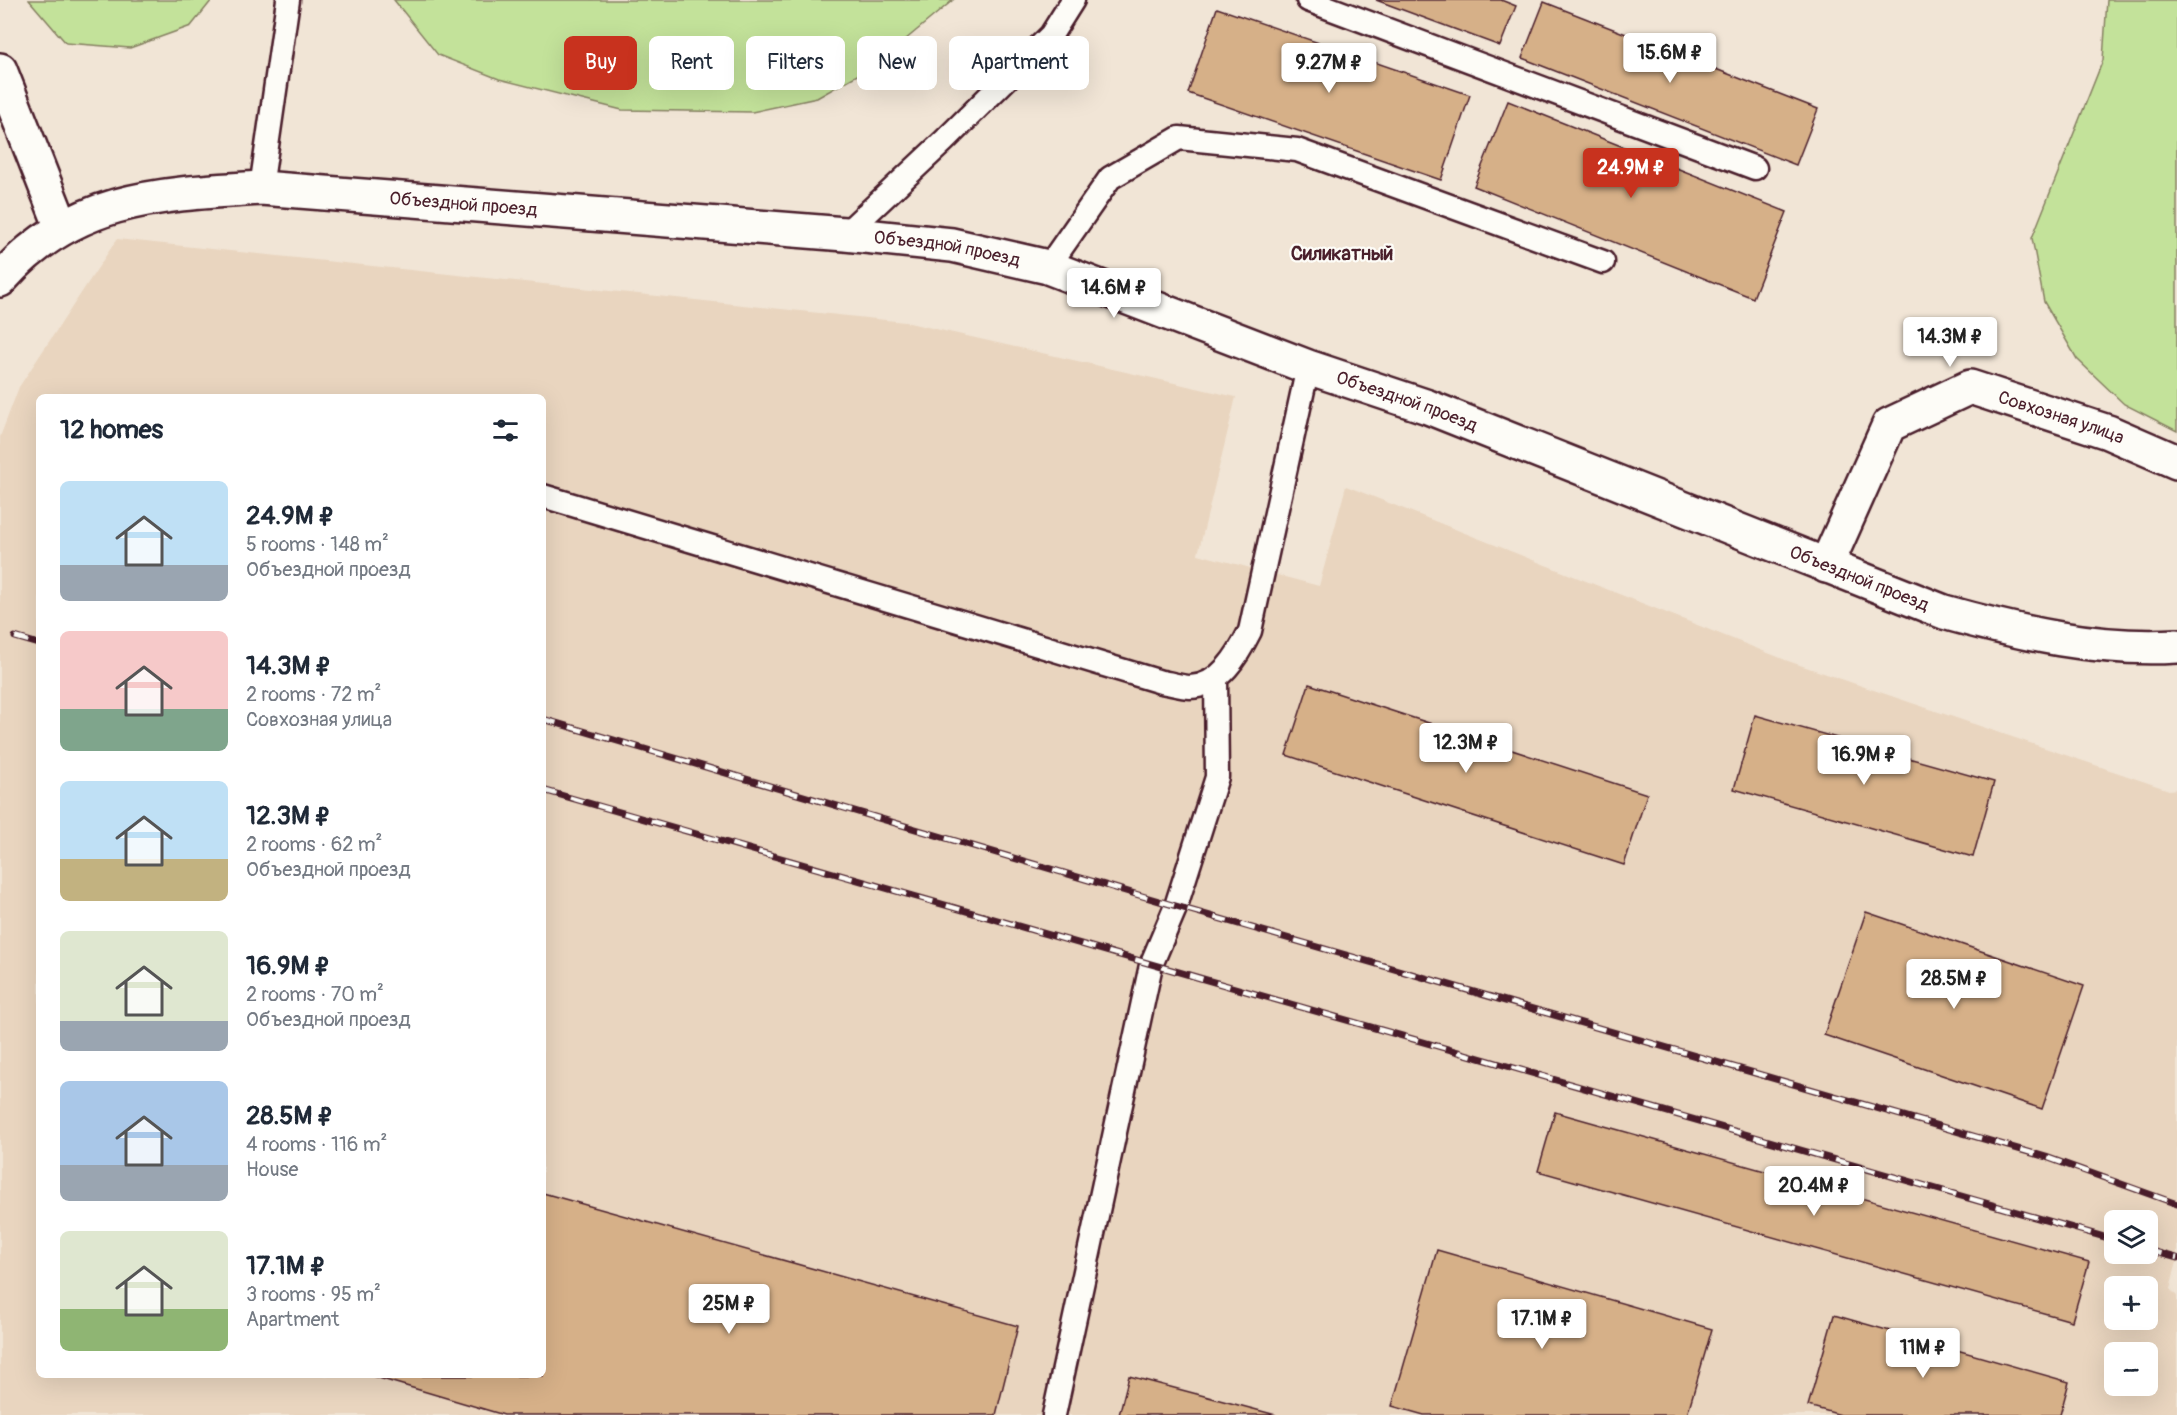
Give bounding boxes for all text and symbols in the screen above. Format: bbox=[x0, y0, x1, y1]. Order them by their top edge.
pin: 15.6M ₽ bbox=[1615, 33, 1725, 84]
chip: Buy bbox=[564, 36, 637, 90]
chip: Rent bbox=[649, 36, 734, 90]
chip: Filters bbox=[746, 36, 845, 90]
chip: New bbox=[857, 36, 937, 90]
chip: Apartment bbox=[949, 36, 1089, 90]
text: 15.6M ₽ bbox=[1637, 40, 1703, 65]
pin: 9.27M ₽ bbox=[1274, 43, 1384, 94]
text: 9.27M ₽ bbox=[1295, 50, 1363, 75]
pin: 24.9M ₽ bbox=[1576, 148, 1686, 199]
text: 24.9M ₽ bbox=[1597, 155, 1665, 180]
street label: Объездной проезд bbox=[389, 187, 538, 222]
street label: Объездной проезд bbox=[873, 226, 1023, 272]
district label: Силикатный bbox=[1291, 241, 1393, 266]
pin: 14.6M ₽ bbox=[1059, 268, 1169, 319]
text: 14.6M ₽ bbox=[1081, 275, 1147, 300]
pin: 14.3M ₽ bbox=[1895, 317, 2005, 368]
text: 14.3M ₽ bbox=[1917, 324, 1983, 349]
street label: Объездной проезд bbox=[1333, 366, 1481, 437]
street label: Совхозная улица bbox=[1995, 386, 2128, 450]
text: 12 homes bbox=[60, 414, 163, 446]
icon: filters bbox=[489, 414, 522, 447]
text: 24.9M ₽ bbox=[246, 500, 335, 532]
icon: home bbox=[108, 505, 180, 577]
text: 5 rooms · 148 m² bbox=[246, 532, 389, 557]
street label: Объездной проезд bbox=[1786, 541, 1932, 617]
text: Объездной проезд bbox=[246, 557, 411, 582]
text: 14.3M ₽ bbox=[246, 650, 331, 682]
icon: home bbox=[108, 655, 180, 727]
text: 2 rooms · 72 m² bbox=[246, 682, 381, 707]
text: Совхозная улица bbox=[246, 707, 392, 732]
pin: 12.3M ₽ bbox=[1411, 723, 1521, 774]
text: 12.3M ₽ bbox=[1433, 730, 1499, 755]
pin: 16.9M ₽ bbox=[1809, 735, 1919, 786]
text: 16.9M ₽ bbox=[1832, 742, 1896, 767]
text: 12.3M ₽ bbox=[246, 800, 331, 832]
icon: home bbox=[108, 805, 180, 877]
text: 2 rooms · 62 m² bbox=[246, 832, 382, 857]
text: Объездной проезд bbox=[246, 857, 411, 882]
text: 16.9M ₽ bbox=[246, 950, 330, 982]
icon: home bbox=[108, 955, 180, 1027]
pin: 28.5M ₽ bbox=[1899, 959, 2009, 1010]
text: 28.5M ₽ bbox=[1920, 966, 1988, 991]
text: 2 rooms · 70 m² bbox=[246, 982, 384, 1007]
text: Объездной проезд bbox=[246, 1007, 411, 1032]
text: 28.5M ₽ bbox=[246, 1100, 333, 1132]
icon: home bbox=[108, 1105, 180, 1177]
text: 4 rooms · 116 m² bbox=[246, 1132, 387, 1157]
text: House bbox=[246, 1157, 298, 1182]
pin: 20.4M ₽ bbox=[1759, 1166, 1869, 1217]
text: 20.4M ₽ bbox=[1778, 1173, 1850, 1198]
map controls bbox=[2104, 1210, 2158, 1396]
button: layers bbox=[2104, 1210, 2158, 1264]
text: 17.1M ₽ bbox=[246, 1250, 326, 1282]
icon: home bbox=[108, 1255, 180, 1327]
button: + bbox=[2104, 1276, 2158, 1330]
text: 3 rooms · 95 m² bbox=[246, 1282, 381, 1307]
pin: 25M ₽ bbox=[687, 1284, 771, 1335]
text: 25M ₽ bbox=[703, 1291, 755, 1316]
pin: 17.1M ₽ bbox=[1487, 1299, 1597, 1350]
text: 17.1M ₽ bbox=[1511, 1306, 1573, 1331]
text: Apartment bbox=[246, 1307, 339, 1332]
pin: 11M ₽ bbox=[1881, 1328, 1965, 1379]
text: 11M ₽ bbox=[1900, 1335, 1946, 1360]
button: − bbox=[2104, 1342, 2158, 1396]

